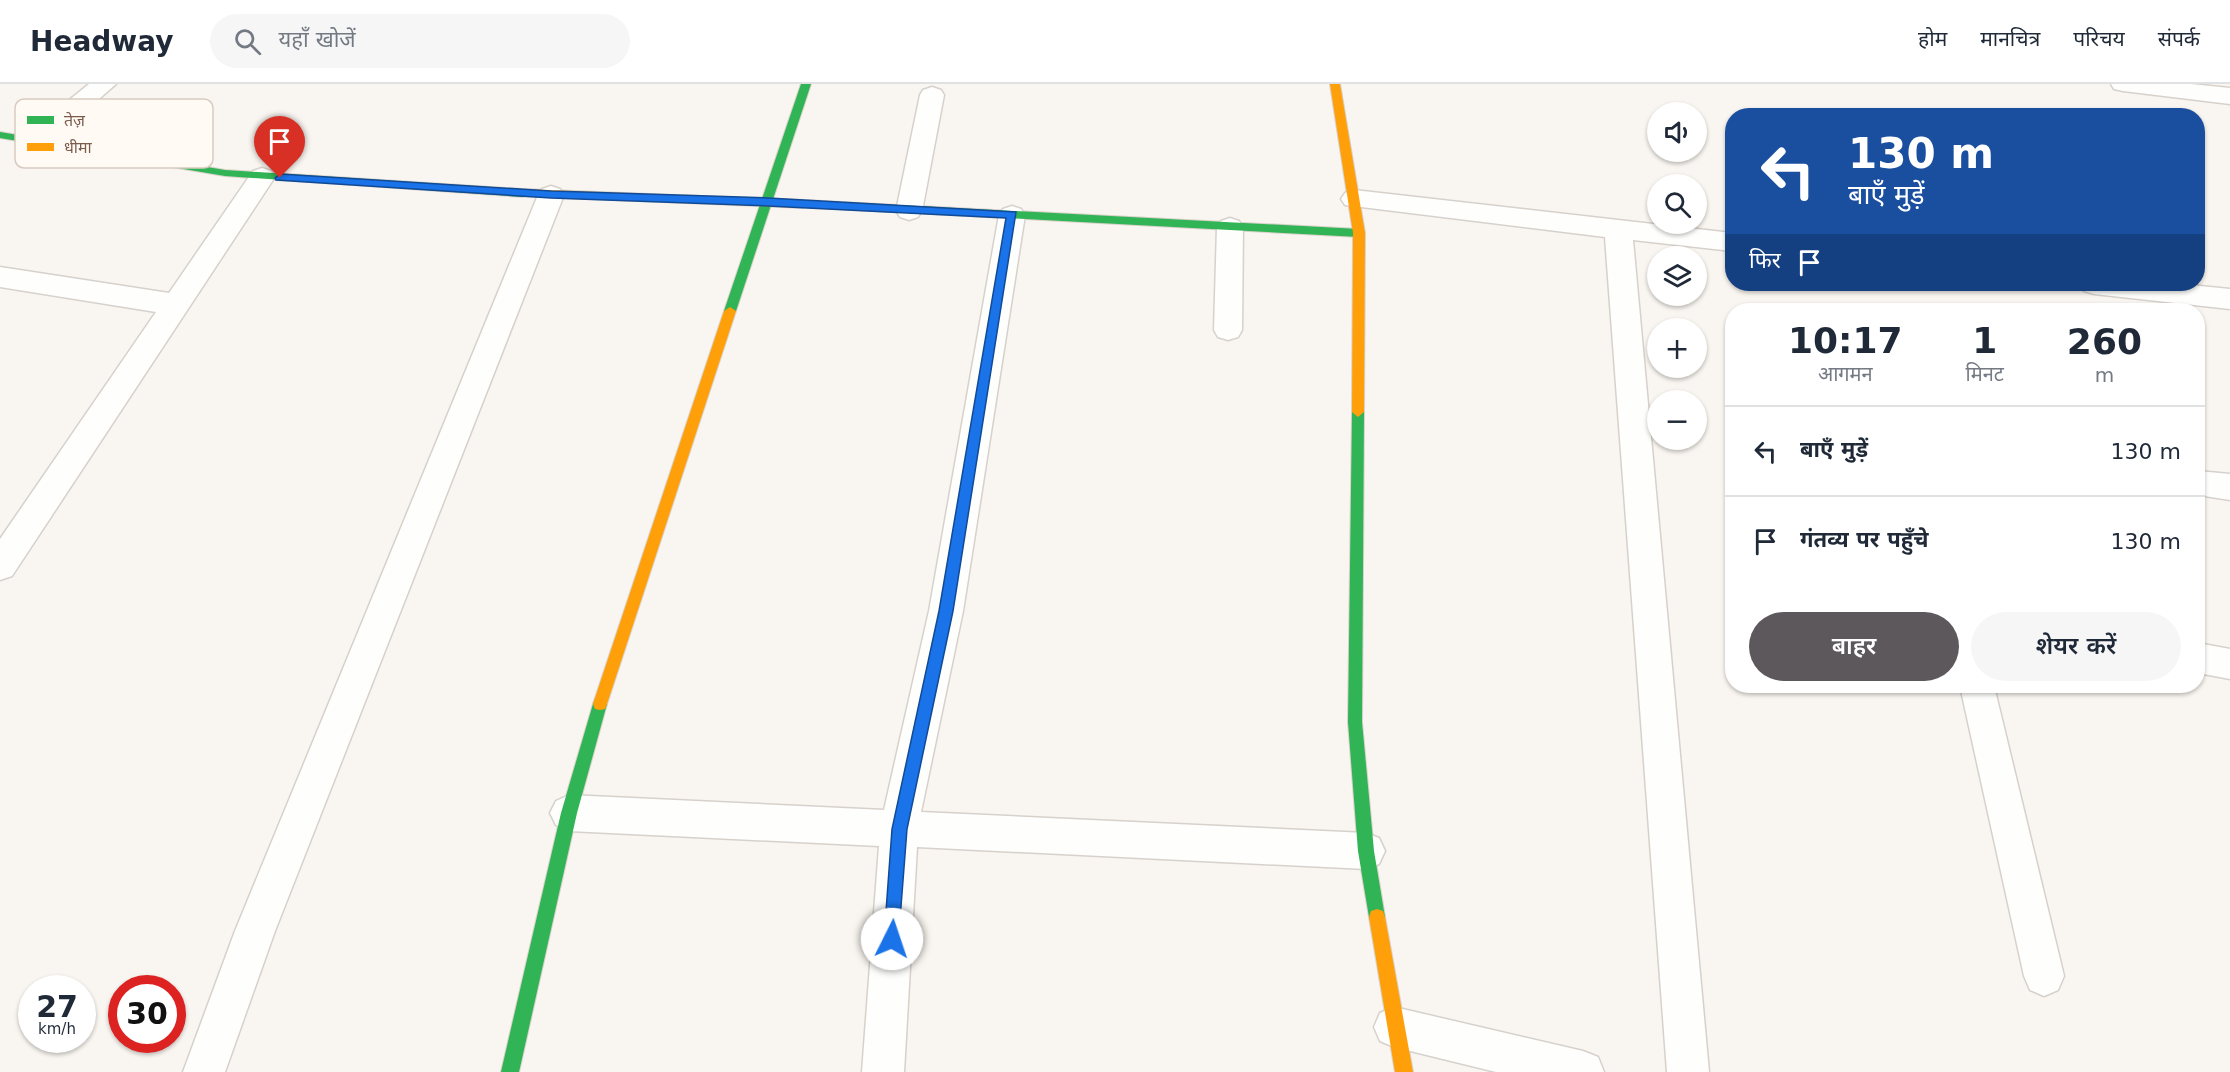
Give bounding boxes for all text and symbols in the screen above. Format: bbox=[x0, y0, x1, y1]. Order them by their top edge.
search box bbox=[210, 14, 630, 68]
text: Headway bbox=[30, 25, 174, 58]
icon: search bbox=[231, 25, 264, 58]
text: यहाँ खोजें bbox=[279, 27, 356, 52]
text: होम bbox=[1918, 27, 1947, 51]
text: मानचित्र bbox=[1980, 27, 2040, 51]
text: परिचय bbox=[2073, 27, 2125, 51]
text: संपर्क bbox=[2158, 27, 2200, 51]
legend bbox=[15, 99, 213, 168]
map controls bbox=[1647, 102, 1707, 450]
button: sound bbox=[1647, 102, 1707, 162]
text: तेज़ bbox=[64, 111, 86, 130]
pin bbox=[254, 116, 305, 178]
icon: arrive bbox=[263, 125, 296, 158]
text: 130 m bbox=[1848, 129, 1994, 178]
icon: left bbox=[1749, 132, 1827, 210]
text: धीमा bbox=[64, 138, 93, 157]
button: search bbox=[1647, 174, 1707, 234]
text: बाएँ मुड़ें bbox=[1848, 179, 1925, 210]
button: layers bbox=[1647, 246, 1707, 306]
icon: arrive bbox=[1793, 246, 1826, 279]
text: फिर bbox=[1749, 248, 1781, 273]
button: + bbox=[1647, 318, 1707, 378]
text: 10:17 bbox=[1788, 320, 1903, 361]
text: 1 bbox=[1972, 320, 1997, 361]
text: 260 bbox=[2067, 321, 2142, 362]
text: आगमन bbox=[1818, 362, 1873, 386]
text: मिनट bbox=[1966, 362, 2004, 386]
text: m bbox=[2095, 363, 2114, 387]
button: − bbox=[1647, 390, 1707, 450]
icon: left bbox=[1749, 435, 1782, 468]
text: बाएँ मुड़ें bbox=[1800, 437, 1868, 462]
text: 130 m bbox=[2111, 439, 2181, 464]
icon: arrive bbox=[1749, 525, 1782, 558]
text: गंतव्य पर पहुँचे bbox=[1800, 527, 1928, 552]
text: 130 m bbox=[2111, 529, 2181, 554]
button: बाहर bbox=[1749, 612, 1959, 681]
button: शेयर करें bbox=[1971, 612, 2181, 681]
position arrow bbox=[860, 907, 924, 971]
speed limit sign: 30 bbox=[108, 975, 186, 1053]
text: 27 bbox=[36, 989, 78, 1024]
text: km/h bbox=[38, 1020, 76, 1038]

